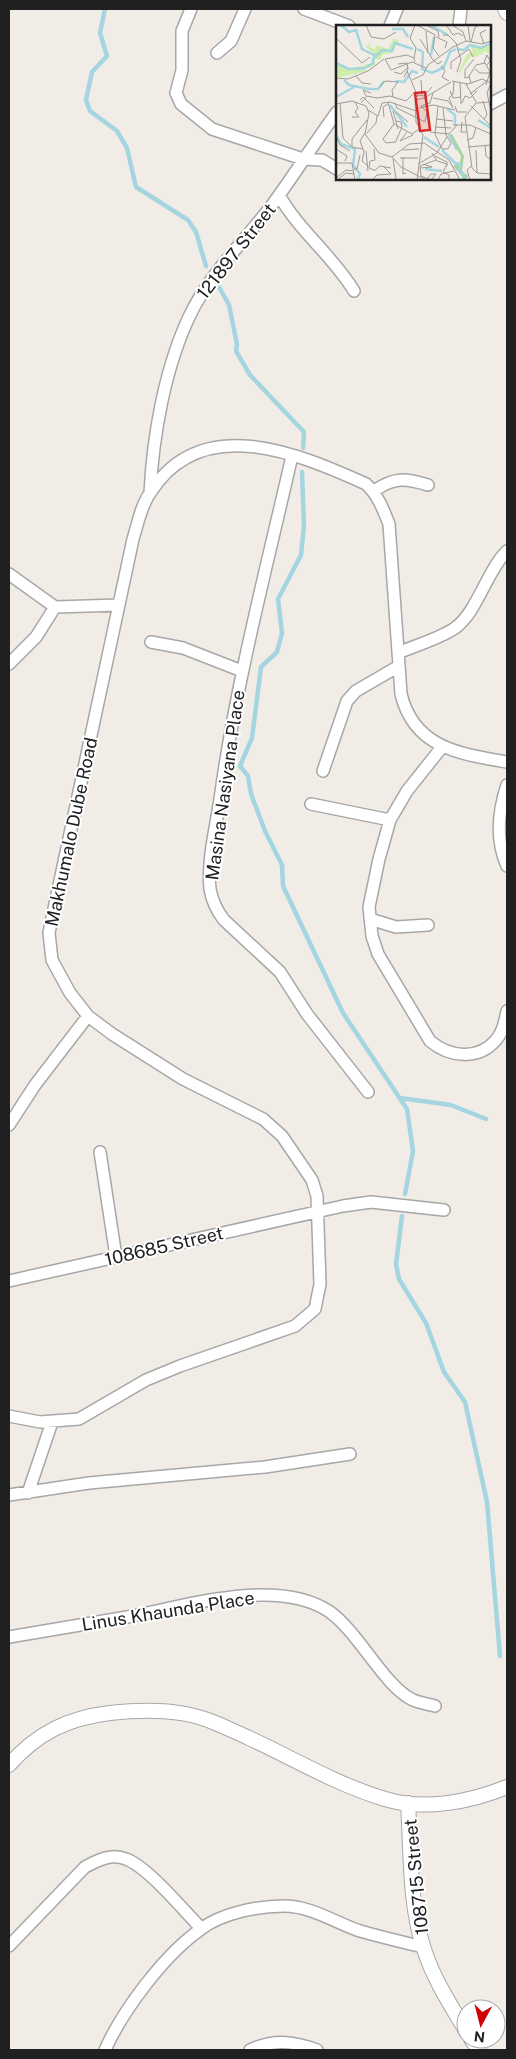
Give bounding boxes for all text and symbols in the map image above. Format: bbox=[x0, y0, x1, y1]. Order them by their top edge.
inset map bbox=[336, 25, 491, 180]
street label: 121897 Street bbox=[192, 199, 280, 303]
street label: Masina Nasiyana Place bbox=[201, 689, 249, 881]
street label: Makhumalo Dube Road bbox=[41, 736, 101, 928]
street label: 108685 Street bbox=[103, 1222, 225, 1270]
street label: Linus Khaunda Place bbox=[80, 1587, 256, 1635]
street label: 108715 Street bbox=[399, 1818, 433, 1936]
north arrow bbox=[456, 1999, 506, 2049]
text: N bbox=[473, 2028, 486, 2046]

